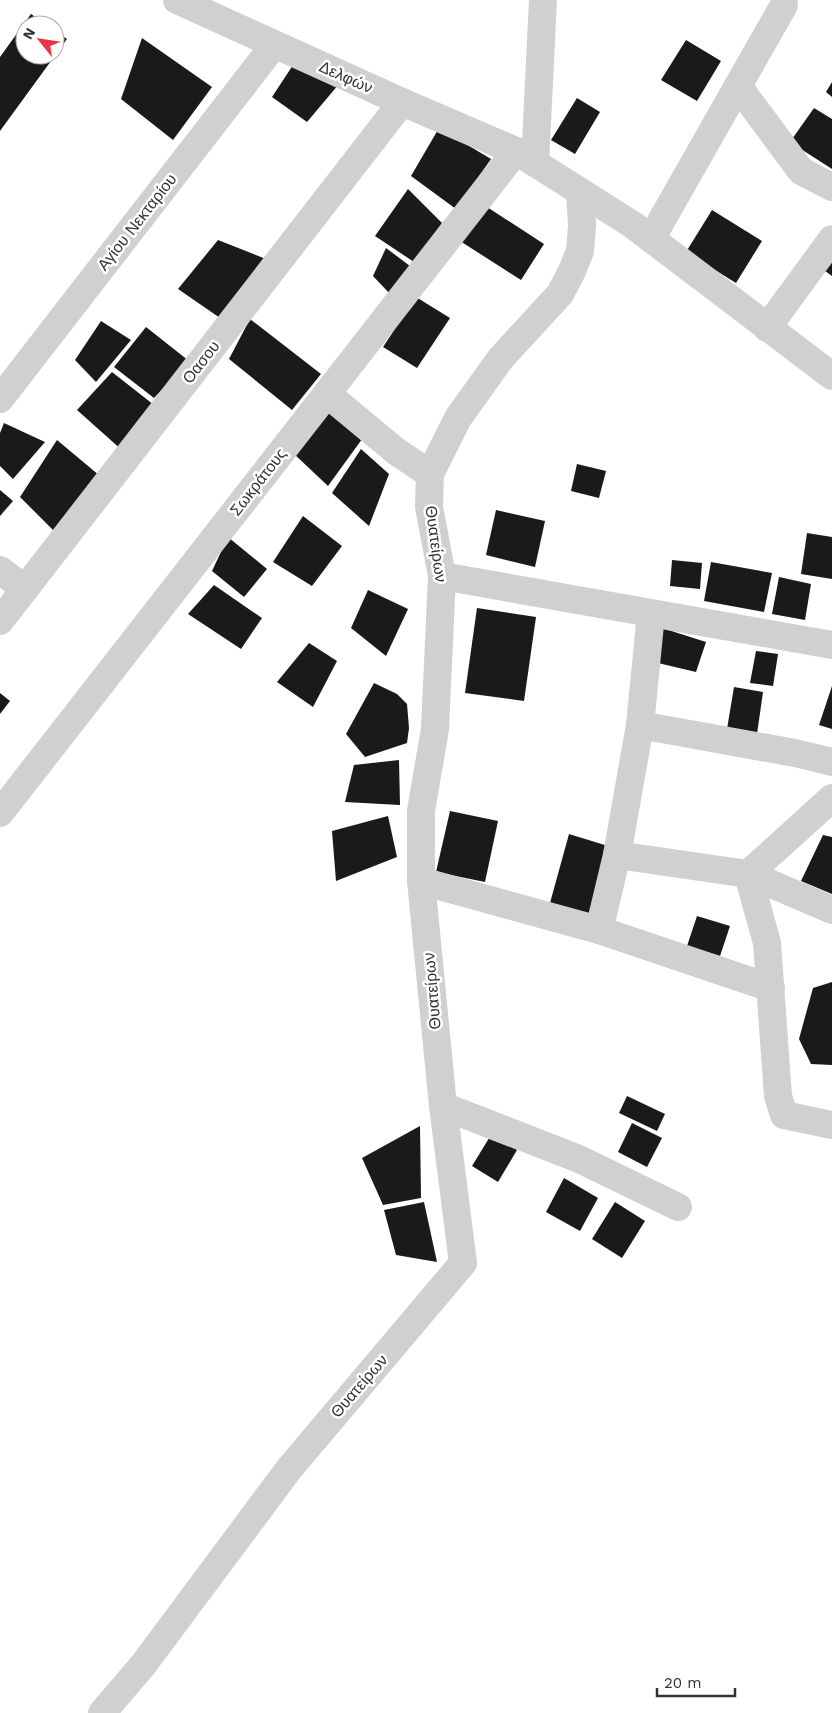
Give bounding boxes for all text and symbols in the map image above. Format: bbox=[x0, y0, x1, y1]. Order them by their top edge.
north arrow bbox=[15, 15, 65, 65]
text: N bbox=[19, 25, 38, 42]
street label: Δελφών bbox=[316, 57, 376, 97]
street label: Αγίου Νεκταρίου bbox=[93, 170, 181, 274]
street label: Οασου bbox=[178, 337, 224, 387]
street label: Σωκράτους bbox=[226, 444, 290, 519]
street label: Θυατείρων bbox=[421, 505, 451, 583]
street label: Θυατείρων bbox=[419, 952, 445, 1030]
street label: Θυατείρων bbox=[327, 1351, 391, 1421]
scale bar bbox=[657, 1666, 734, 1698]
text: 20 m bbox=[664, 1674, 702, 1692]

